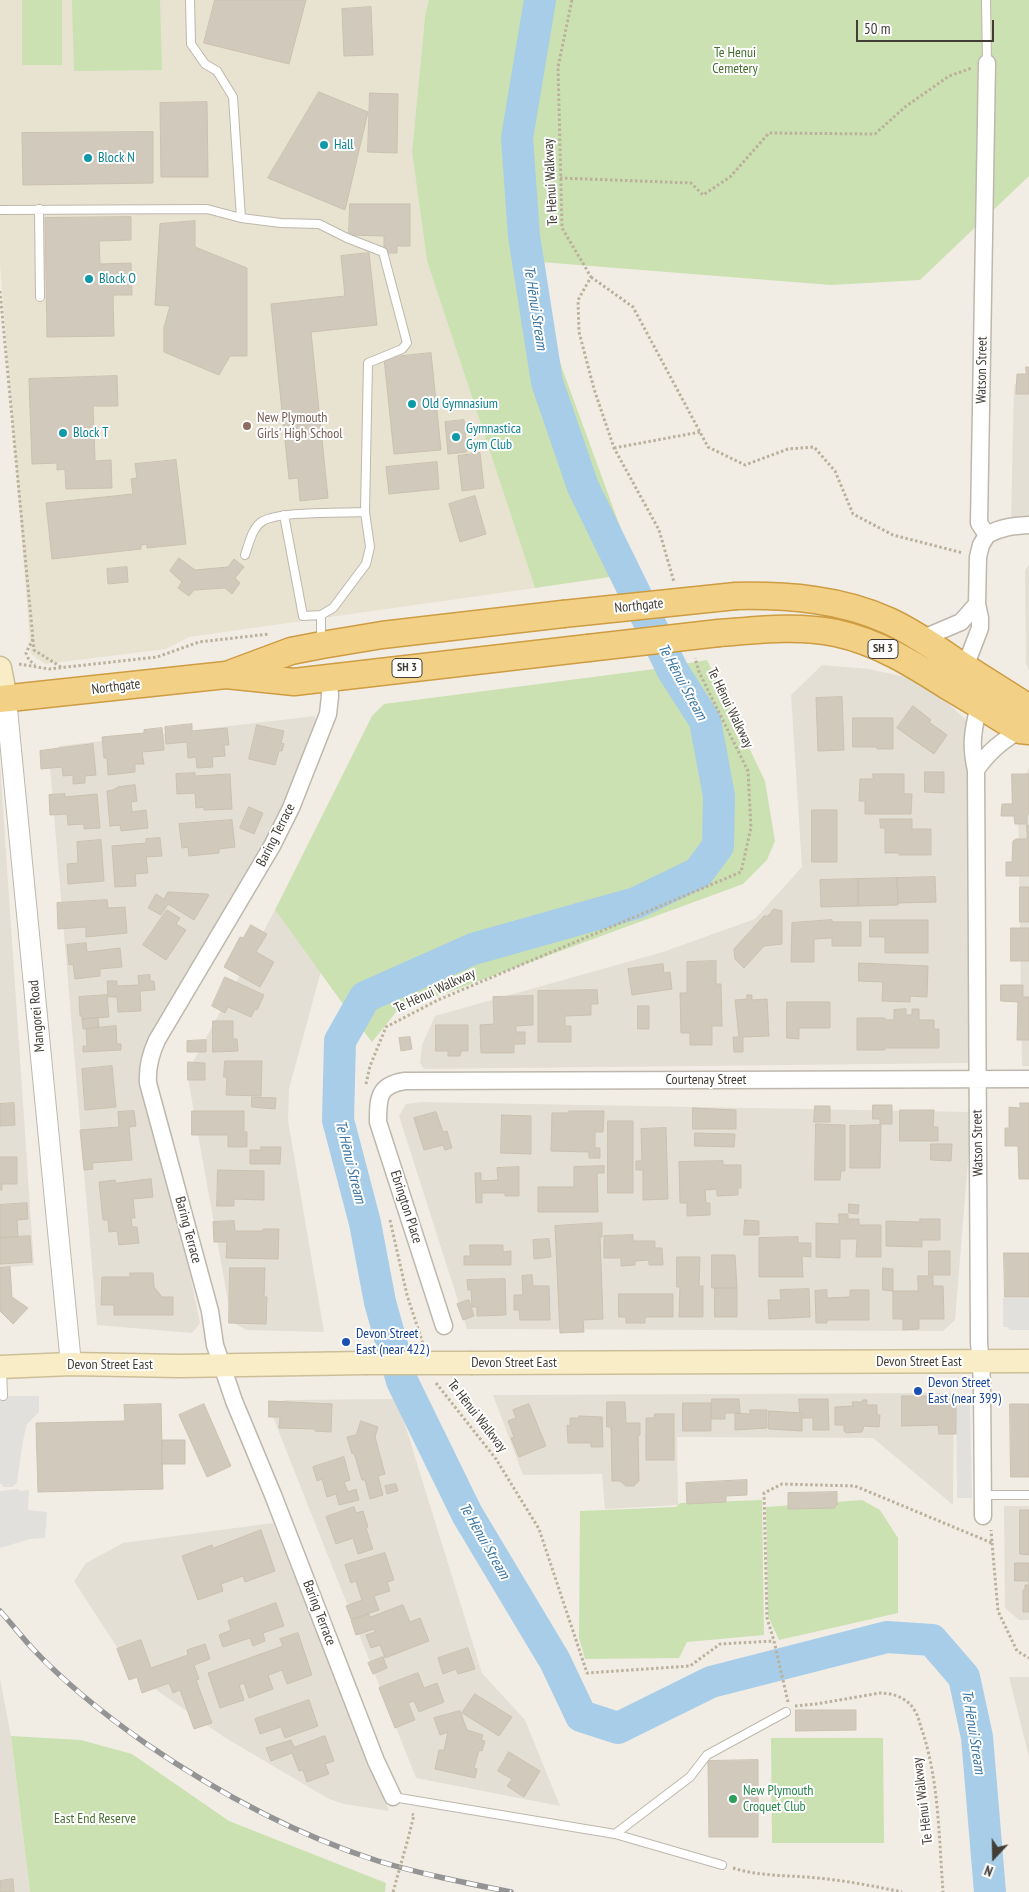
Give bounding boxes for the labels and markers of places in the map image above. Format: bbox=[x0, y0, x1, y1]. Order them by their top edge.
place label: Hall bbox=[334, 137, 354, 153]
marker: Hall bbox=[318, 139, 330, 151]
place label: Block N bbox=[98, 150, 135, 166]
marker: Block N bbox=[82, 152, 94, 164]
place label: Block O bbox=[99, 271, 136, 287]
marker: Block O bbox=[83, 273, 95, 285]
place label: Old Gymnasium bbox=[422, 396, 498, 412]
marker: Old Gymnasium bbox=[406, 398, 418, 410]
place label: New Plymouth Girls' High School bbox=[257, 410, 342, 442]
marker: New Plymouth Girls' High School bbox=[241, 420, 253, 432]
place label: Gymnastica Gym Club bbox=[466, 421, 521, 454]
place label: Block T bbox=[73, 425, 109, 441]
marker: Block T bbox=[57, 427, 69, 439]
marker: Gymnastica Gym Club bbox=[450, 431, 462, 443]
place label: Devon Street East (near 422) bbox=[356, 1326, 429, 1358]
marker: Devon Street East (near 422) bbox=[340, 1336, 352, 1348]
place label: Devon Street East (near 399) bbox=[928, 1375, 1001, 1408]
marker: Devon Street East (near 399) bbox=[912, 1385, 924, 1397]
place label: New Plymouth Croquet Club bbox=[743, 1783, 814, 1815]
marker: New Plymouth Croquet Club bbox=[727, 1793, 739, 1805]

